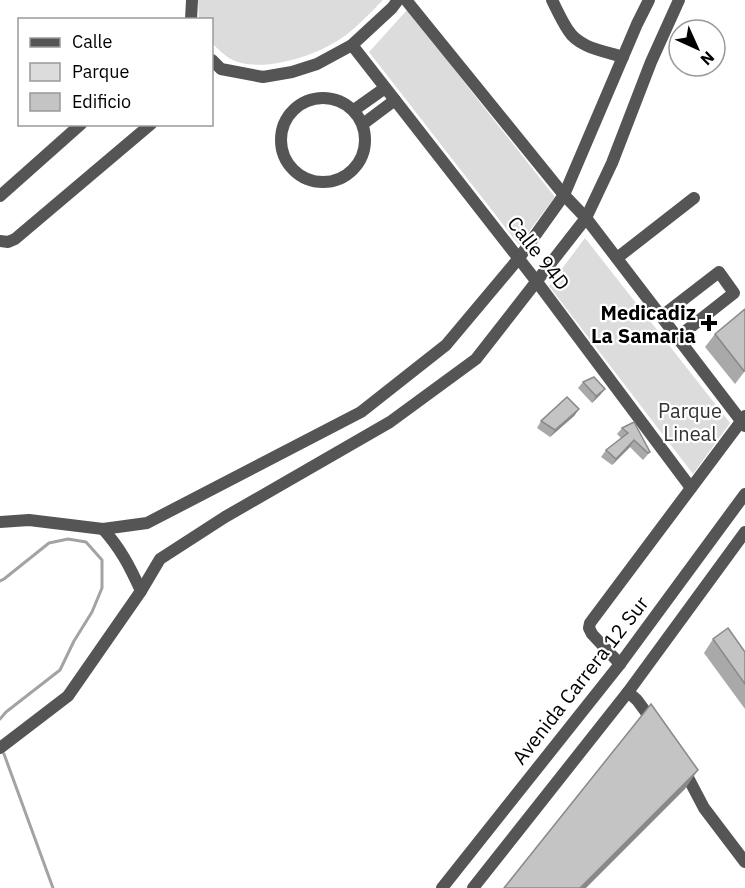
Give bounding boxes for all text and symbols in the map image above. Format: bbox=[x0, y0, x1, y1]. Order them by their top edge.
legend bbox=[18, 18, 213, 126]
north arrow bbox=[667, 18, 727, 78]
text: Calle bbox=[72, 30, 112, 53]
text: N bbox=[696, 47, 719, 70]
text: Parque bbox=[72, 60, 130, 83]
text: Edificio bbox=[72, 90, 131, 113]
street label: Calle 94D bbox=[502, 210, 576, 296]
place label: Medicadiz La Samaria bbox=[591, 299, 696, 349]
marker: Medicadiz La Samaria bbox=[700, 314, 718, 332]
park label: Parque Lineal bbox=[658, 397, 722, 447]
street label: Avenida Carrera 12 Sur bbox=[506, 590, 654, 770]

